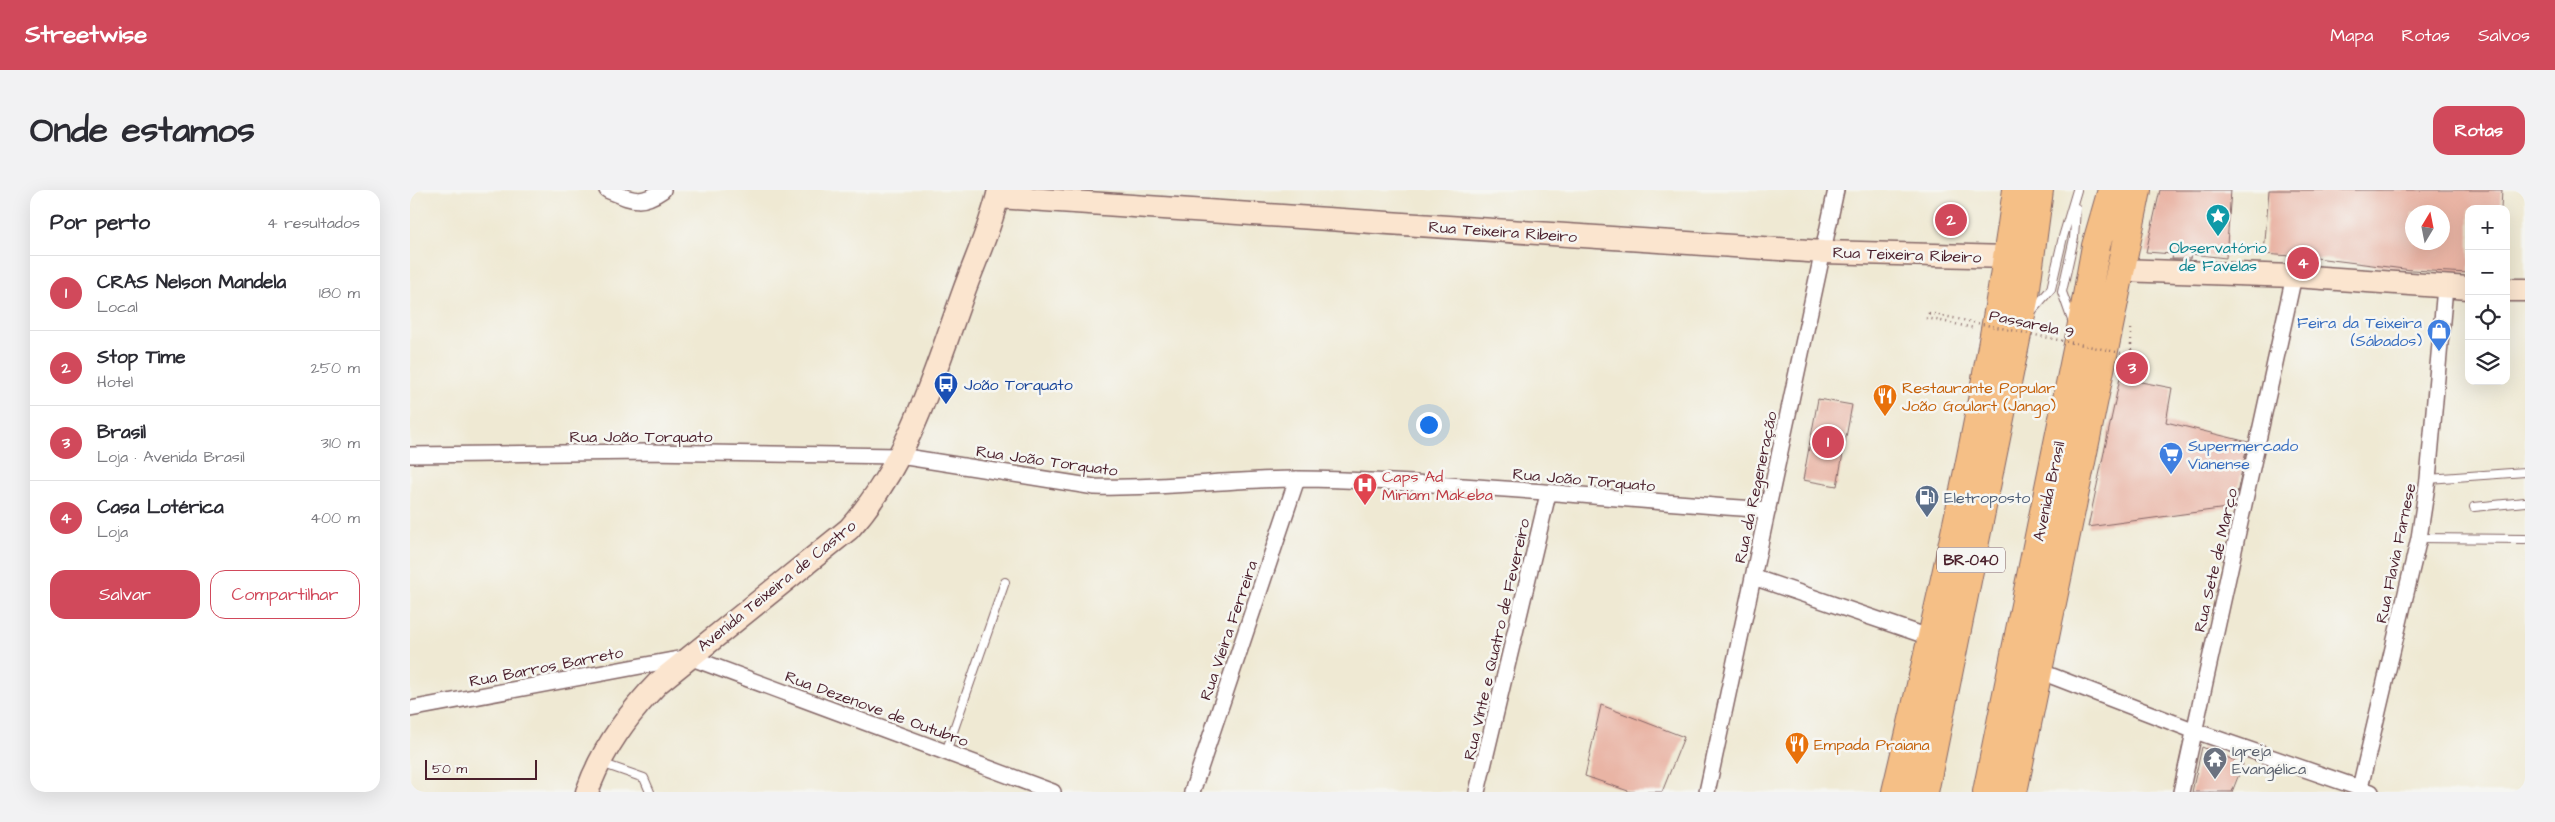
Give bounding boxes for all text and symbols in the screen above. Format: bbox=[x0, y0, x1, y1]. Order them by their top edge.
text: Streetwise bbox=[25, 18, 147, 52]
text: Mapa bbox=[2330, 23, 2374, 48]
text: Rotas bbox=[2402, 23, 2450, 48]
text: Salvos bbox=[2478, 23, 2530, 48]
text: Onde estamos bbox=[30, 106, 255, 155]
button: Rotas bbox=[2433, 106, 2525, 155]
pin: 2 bbox=[1935, 201, 1967, 239]
place icon: Observatório de Favelas bbox=[2205, 203, 2231, 237]
north arrow bbox=[2405, 205, 2450, 250]
map controls bbox=[2465, 205, 2510, 385]
button: + bbox=[2465, 205, 2510, 250]
text: Por perto bbox=[50, 208, 150, 237]
text: 4 resultados bbox=[267, 212, 360, 234]
street label: Rua Teixeira Ribeiro bbox=[1428, 216, 1578, 248]
place label: Observatório de Favelas bbox=[2169, 237, 2267, 277]
street label: Rua Teixeira Ribeiro bbox=[1832, 241, 1982, 269]
pin: 4 bbox=[2287, 244, 2319, 282]
button: − bbox=[2465, 250, 2510, 295]
text: CRAS Nelson Mandela bbox=[97, 269, 286, 296]
text: 1 bbox=[65, 282, 67, 304]
text: 180 m bbox=[319, 282, 360, 304]
button: locate bbox=[2465, 295, 2510, 340]
text: Local bbox=[97, 296, 138, 318]
street label: Passarela 9 bbox=[1987, 304, 2076, 344]
place label: Feira da Teixeira (Sábados) bbox=[2297, 312, 2422, 352]
shop icon: Feira da Teixeira (Sábados) bbox=[2426, 318, 2452, 352]
button: layers bbox=[2465, 340, 2510, 385]
text: Stop Time bbox=[97, 344, 186, 371]
pin: 3 bbox=[2116, 349, 2148, 387]
text: 2 bbox=[61, 357, 71, 379]
text: 250 m bbox=[311, 357, 360, 379]
text: Hotel bbox=[97, 371, 133, 393]
bus stop icon: João Torquato bbox=[933, 371, 959, 405]
place label: João Torquato bbox=[964, 374, 1073, 396]
place label: Restaurante Popular João Goulart (Jango) bbox=[1902, 377, 2056, 418]
restaurant icon: Restaurante Popular João Goulart (Jango) bbox=[1872, 383, 1898, 417]
street label: Rua da Regeneração bbox=[1729, 409, 1784, 565]
your location bbox=[1416, 412, 1442, 438]
text: Brasil bbox=[97, 419, 146, 446]
pin: 1 bbox=[1812, 423, 1844, 461]
street label: Rua João Torquato bbox=[570, 426, 712, 448]
text: 3 bbox=[62, 432, 70, 454]
text: 310 m bbox=[321, 432, 360, 454]
place label: Supermercado Vianense bbox=[2188, 435, 2298, 475]
street label: Avenida Brasil bbox=[2028, 439, 2070, 543]
street label: Rua João Torquato bbox=[975, 440, 1119, 482]
supermarket icon: Supermercado Vianense bbox=[2158, 441, 2184, 475]
text: Loja · Avenida Brasil bbox=[97, 446, 245, 468]
street label: Rua João Torquato bbox=[1512, 463, 1656, 497]
place label: Caps Ad Miriam Makeba bbox=[1382, 466, 1493, 506]
hospital icon: Caps Ad Miriam Makeba bbox=[1352, 472, 1378, 506]
street label: Rua Flavia Farnese bbox=[2370, 481, 2422, 625]
fuel station icon: Eletroposto bbox=[1914, 484, 1940, 518]
street label: Rua Sete de Março bbox=[2189, 486, 2243, 634]
place label: Eletroposto bbox=[1944, 487, 2030, 509]
text: Casa Lotérica bbox=[97, 494, 224, 521]
text: 4 bbox=[61, 507, 71, 529]
text: 400 m bbox=[310, 507, 360, 529]
street label: Avenida Teixeira de Castro bbox=[693, 515, 861, 657]
street label: Rua Vinte e Quatro de Fevereiro bbox=[1458, 516, 1535, 762]
text: Loja bbox=[97, 521, 128, 543]
road number: BR-040 bbox=[1937, 548, 2005, 572]
street label: Rua Vieira Ferreira bbox=[1195, 558, 1263, 703]
button: Salvar bbox=[50, 570, 200, 619]
button: Compartilhar bbox=[210, 570, 360, 619]
street label: Rua Barros Barreto bbox=[468, 641, 625, 693]
street label: Rua Dezenove de Outubro bbox=[782, 666, 971, 752]
restaurant icon: Empada Praiana bbox=[1784, 731, 1810, 765]
place label: Empada Praiana bbox=[1814, 734, 1930, 756]
place label: Igreja Evangélica bbox=[2232, 740, 2306, 781]
temple icon: Igreja Evangélica bbox=[2202, 746, 2228, 780]
scale bar bbox=[425, 757, 538, 780]
text: 50 m bbox=[432, 759, 467, 779]

